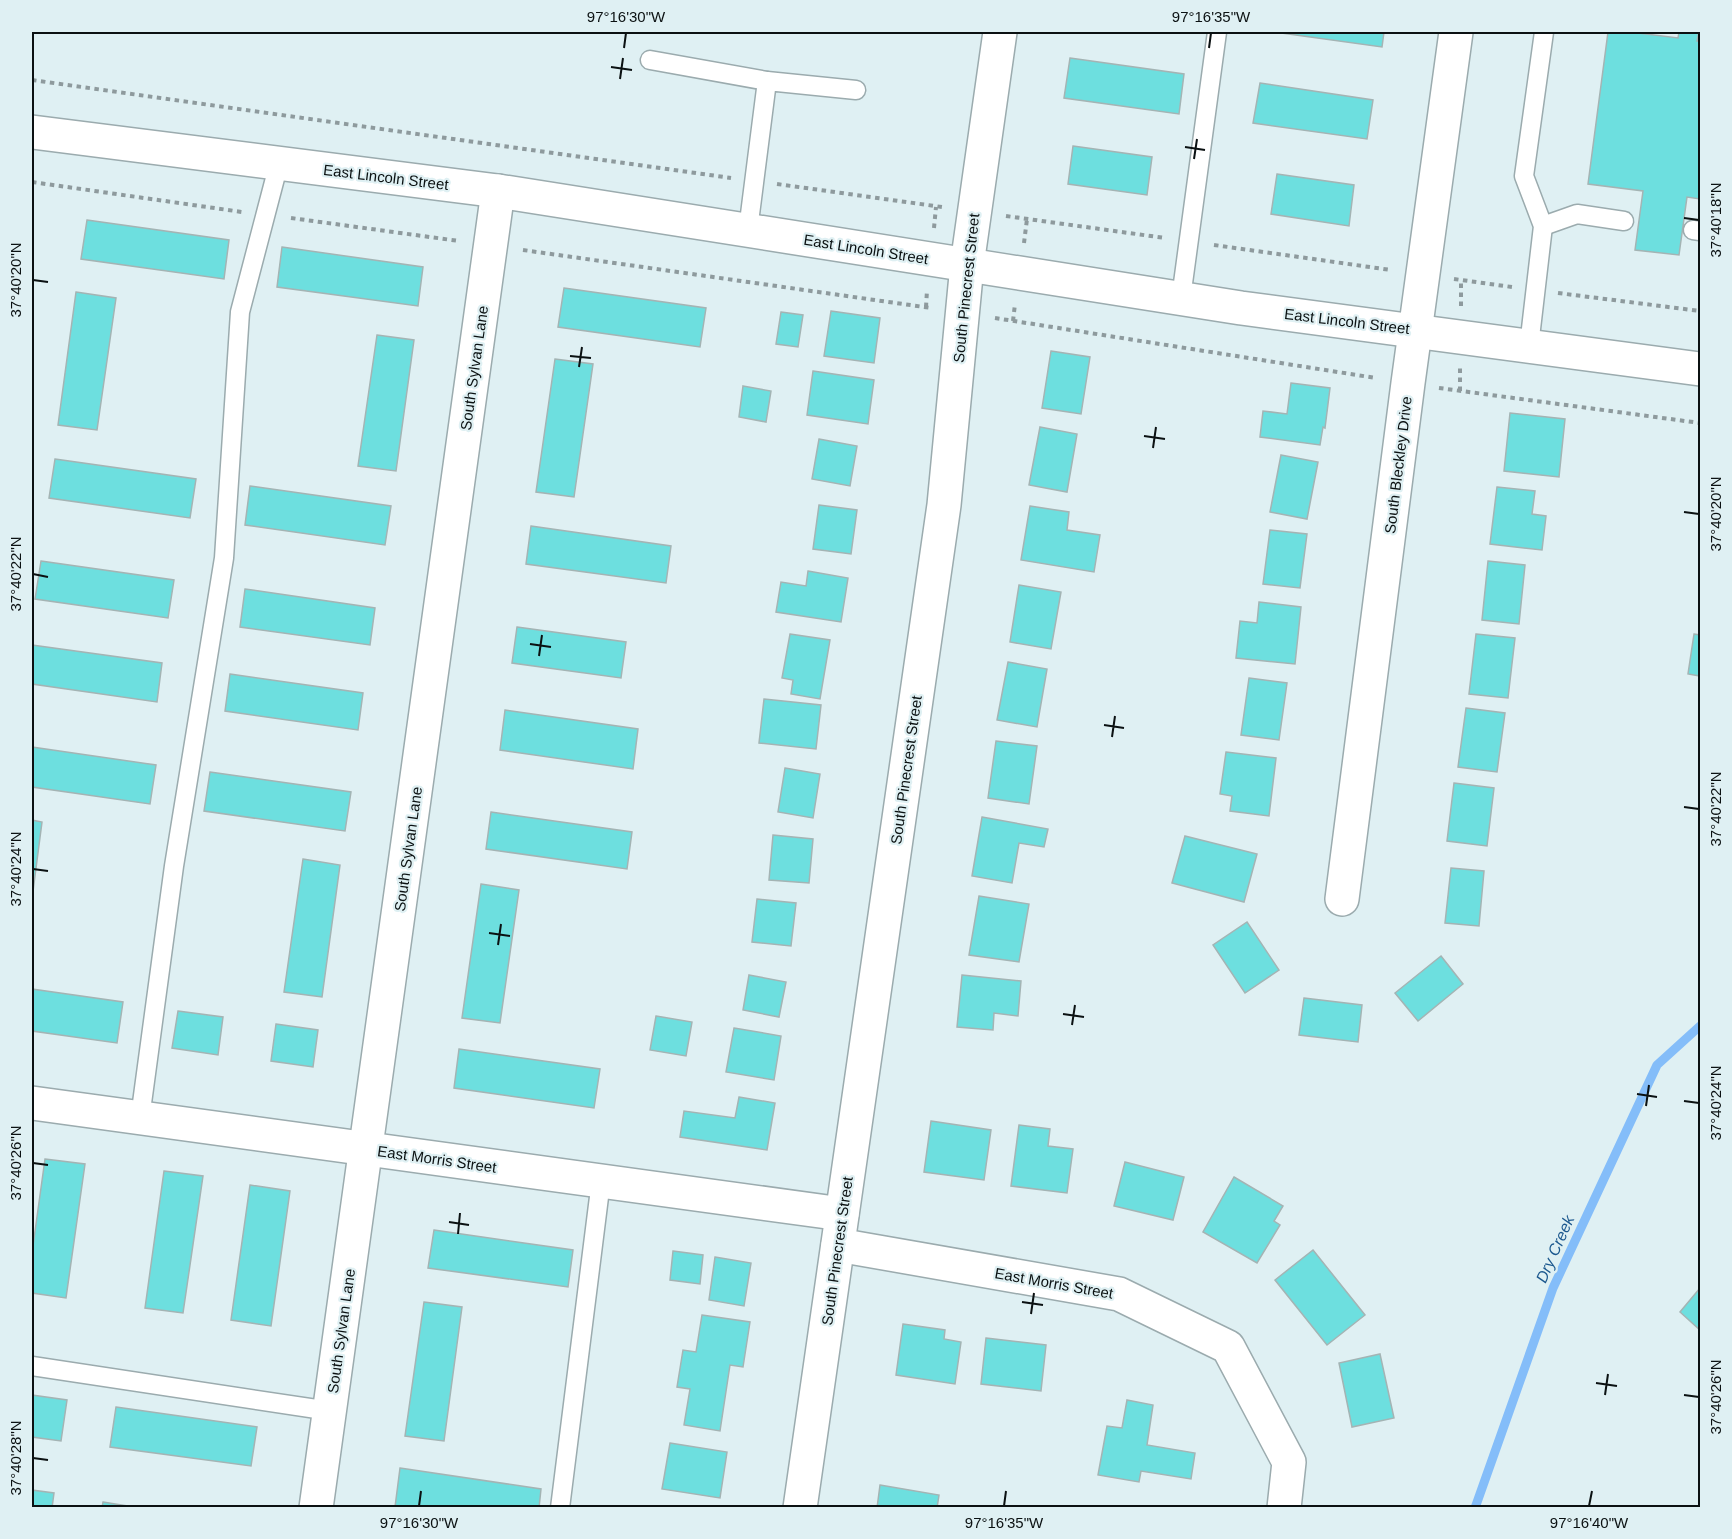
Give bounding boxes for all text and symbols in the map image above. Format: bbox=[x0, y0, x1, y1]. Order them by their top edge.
text: 97°16'30"W bbox=[587, 8, 666, 25]
text: 97°16'35"W bbox=[1172, 8, 1251, 25]
street label: East Lincoln Street bbox=[322, 161, 450, 193]
text: 37°40'18"N bbox=[1707, 182, 1724, 258]
street label: South Pinecrest Street bbox=[950, 212, 982, 364]
street label: East Lincoln Street bbox=[802, 231, 930, 267]
text: 37°40'20"N bbox=[7, 242, 24, 318]
street label: South Sylvan Lane bbox=[457, 304, 491, 432]
street label: East Lincoln Street bbox=[1283, 305, 1411, 337]
street label: South Bleckley Drive bbox=[1381, 395, 1415, 535]
text: 37°40'20"N bbox=[1707, 476, 1724, 552]
text: 37°40'22"N bbox=[7, 536, 24, 612]
street label: South Pinecrest Street bbox=[887, 694, 925, 845]
text: 37°40'22"N bbox=[1707, 771, 1724, 847]
street label: South Sylvan Lane bbox=[391, 785, 425, 913]
text: 37°40'24"N bbox=[7, 831, 24, 907]
text: 37°40'24"N bbox=[1707, 1065, 1724, 1141]
text: 37°40'26"N bbox=[7, 1125, 24, 1201]
street label: East Morris Street bbox=[376, 1142, 498, 1176]
street label: South Pinecrest Street bbox=[818, 1175, 856, 1326]
water label: Dry Creek bbox=[1533, 1212, 1578, 1285]
street label: East Morris Street bbox=[993, 1264, 1115, 1302]
street label: South Sylvan Lane bbox=[324, 1267, 358, 1395]
text: 37°40'26"N bbox=[1707, 1359, 1724, 1435]
text: 37°40'28"N bbox=[7, 1420, 24, 1496]
text: 97°16'30"W bbox=[380, 1514, 459, 1531]
text: 97°16'35"W bbox=[965, 1514, 1044, 1531]
text: 97°16'40"W bbox=[1550, 1514, 1629, 1531]

